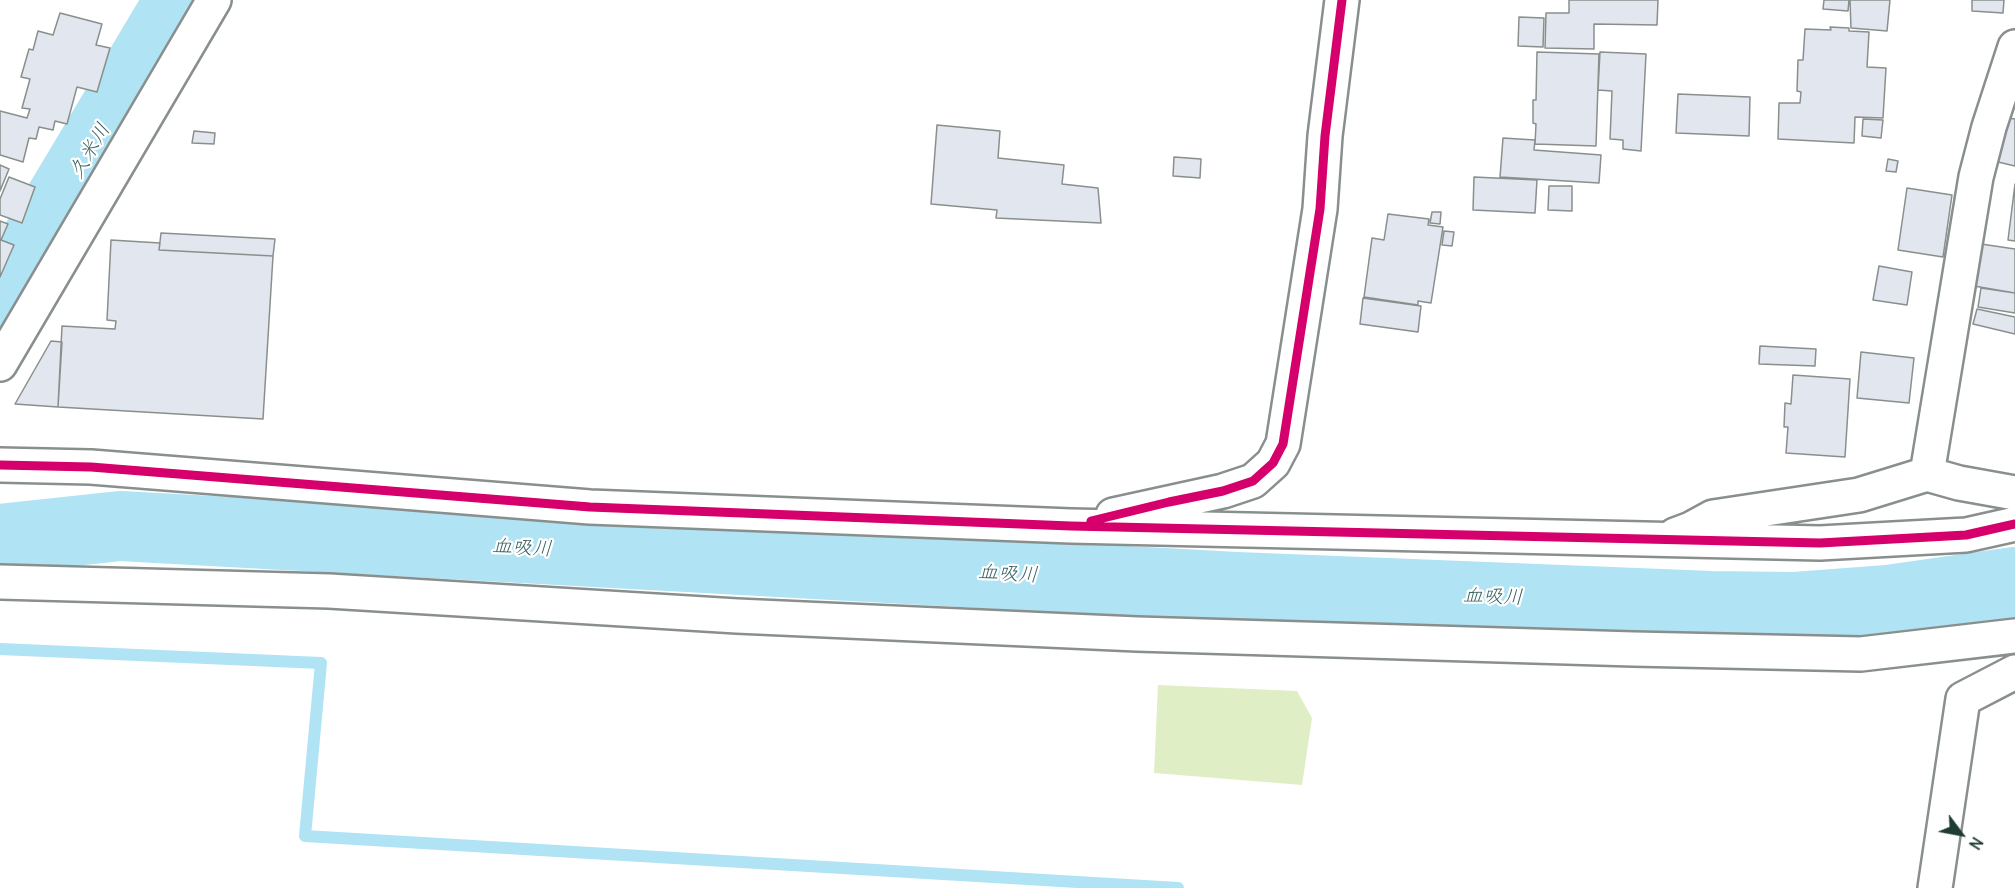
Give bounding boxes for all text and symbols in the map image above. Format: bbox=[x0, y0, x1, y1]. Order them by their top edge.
water label: 久米川 bbox=[64, 119, 116, 183]
water label: 血吸川 bbox=[491, 534, 553, 562]
water label: 血吸川 bbox=[977, 560, 1039, 588]
water label: 血吸川 bbox=[1463, 584, 1523, 610]
north arrow bbox=[1931, 804, 1991, 864]
text: N bbox=[1965, 834, 1988, 854]

